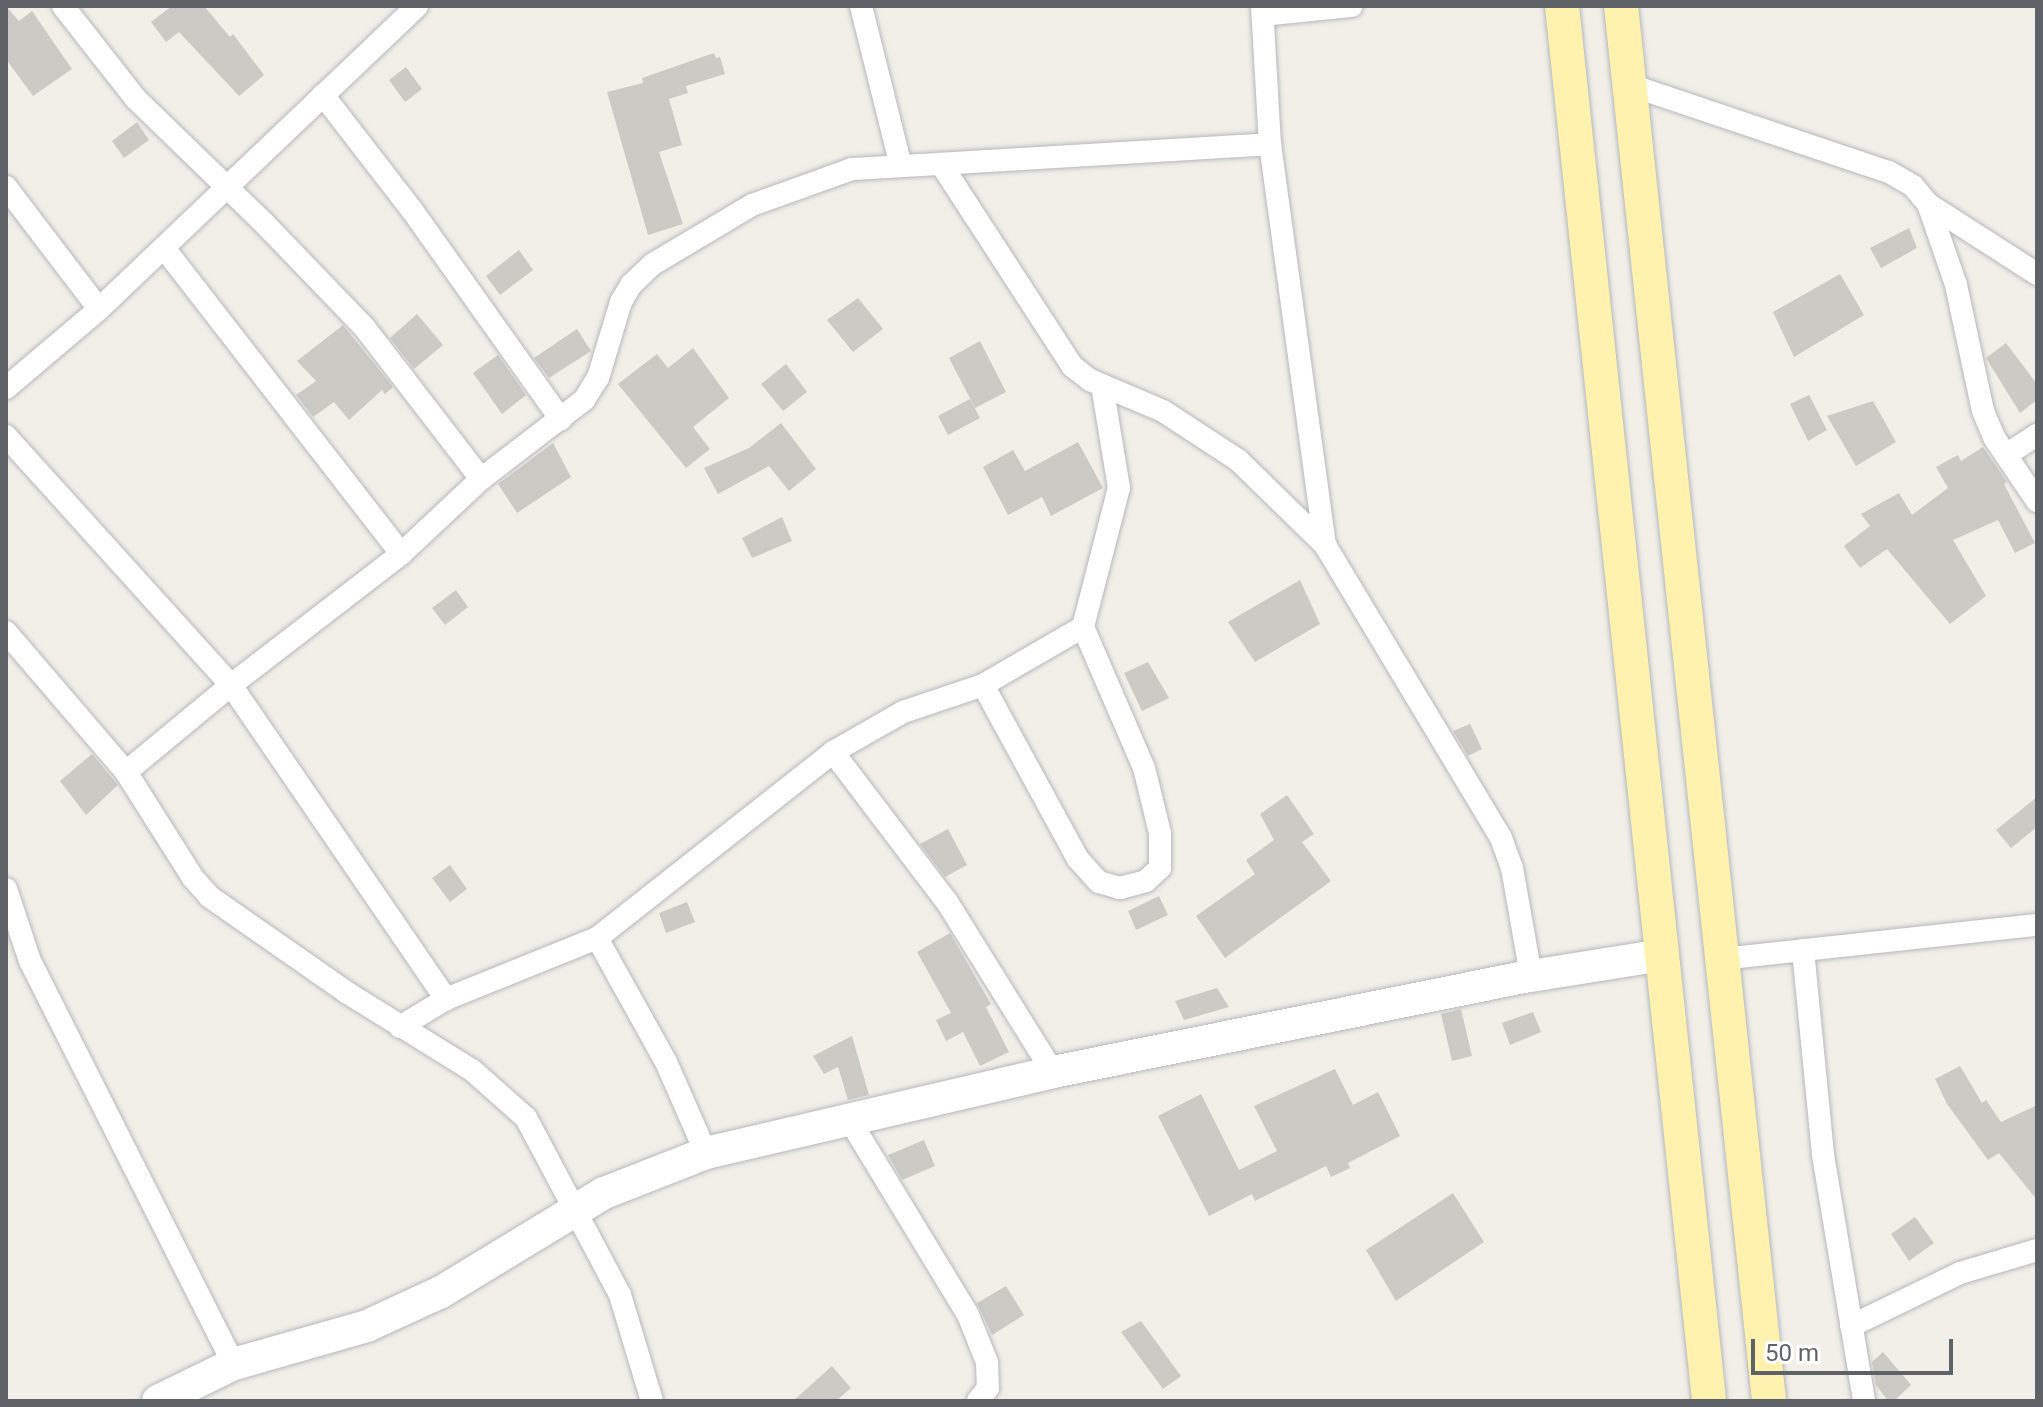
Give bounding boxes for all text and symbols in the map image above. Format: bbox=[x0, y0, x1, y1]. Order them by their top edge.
scale bar bbox=[1755, 1323, 1957, 1373]
text: 50 m bbox=[1765, 1339, 1819, 1367]

